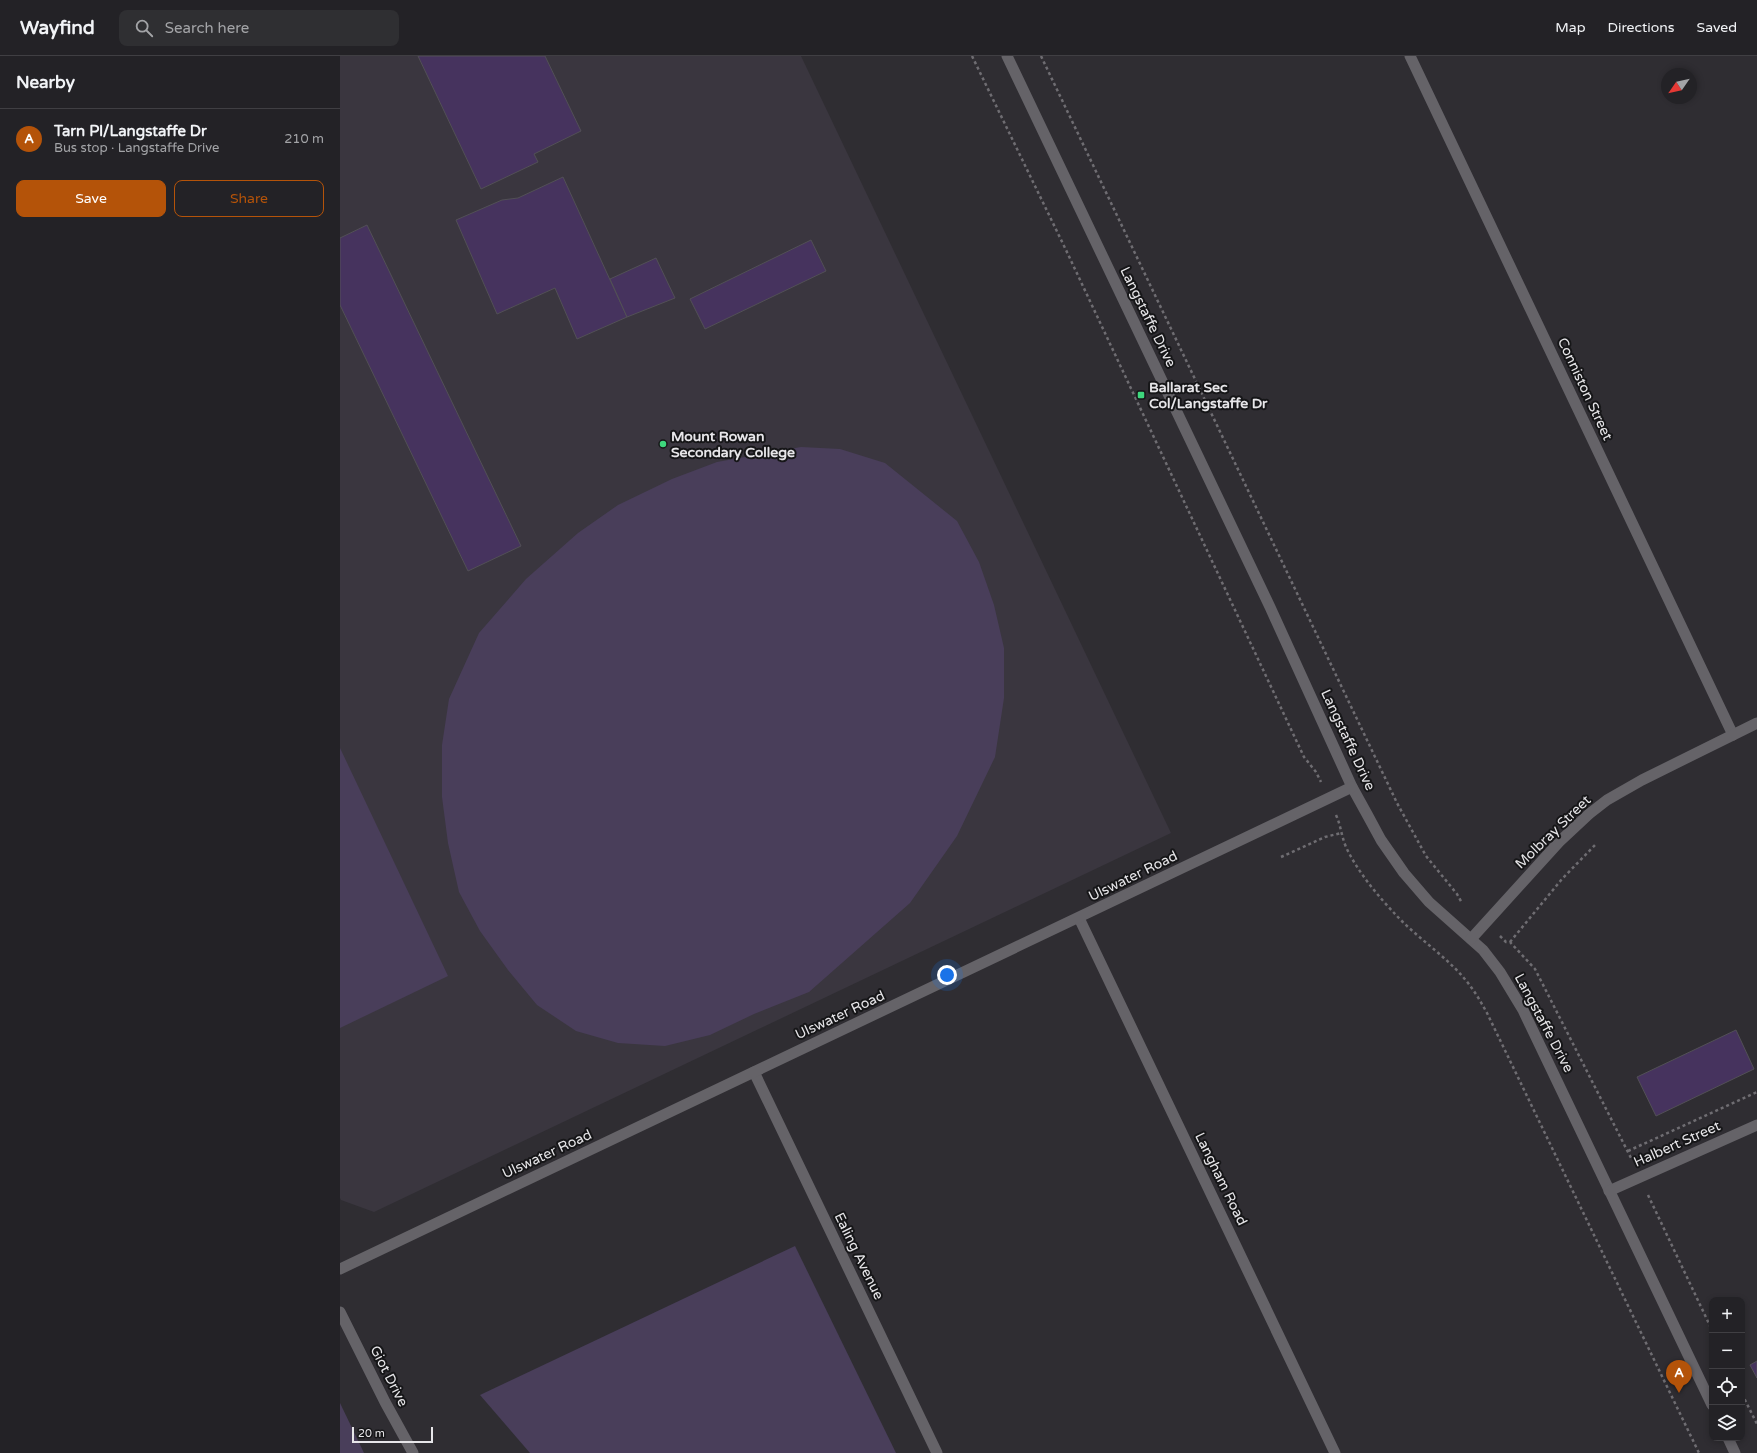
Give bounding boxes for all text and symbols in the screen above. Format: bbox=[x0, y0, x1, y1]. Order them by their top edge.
search box bbox=[119, 10, 399, 46]
text: Wayfind bbox=[20, 17, 95, 39]
icon: search bbox=[133, 17, 155, 39]
text: Search here bbox=[165, 19, 249, 37]
text: Map bbox=[1555, 19, 1586, 36]
text: Directions bbox=[1608, 19, 1675, 36]
text: Saved bbox=[1697, 19, 1737, 36]
north arrow bbox=[1661, 68, 1697, 104]
text: Nearby bbox=[16, 72, 75, 93]
text: Tarn Pl/Langstaffe Dr bbox=[54, 122, 207, 140]
text: A bbox=[24, 131, 34, 147]
text: 210 m bbox=[284, 131, 324, 147]
text: Bus stop · Langstaffe Drive bbox=[54, 140, 219, 156]
button: Save bbox=[16, 180, 166, 217]
button: Share bbox=[174, 180, 324, 217]
street label: Langstaffe Drive bbox=[1116, 264, 1180, 370]
street label: Conniston Street bbox=[1554, 335, 1616, 444]
place label: Ballarat Sec Col/Langstaffe Dr bbox=[1149, 379, 1268, 412]
marker: Ballarat Sec Col/Langstaffe Dr bbox=[1136, 390, 1146, 400]
place label: Mount Rowan Secondary College bbox=[671, 428, 795, 461]
marker: Mount Rowan Secondary College bbox=[658, 439, 668, 449]
street label: Langstaffe Drive bbox=[1317, 687, 1379, 793]
street label: Molbray Street bbox=[1512, 791, 1595, 872]
street label: Ulswater Road bbox=[1086, 847, 1180, 905]
your location bbox=[937, 965, 957, 985]
street label: Langstaffe Drive bbox=[1511, 971, 1577, 1075]
street label: Ulswater Road bbox=[793, 987, 887, 1043]
street label: Halbert Street bbox=[1631, 1117, 1724, 1171]
street label: Ulswater Road bbox=[500, 1126, 594, 1182]
street label: Langham Road bbox=[1191, 1130, 1251, 1228]
street label: Ealing Avenue bbox=[831, 1210, 887, 1302]
map controls bbox=[1709, 1297, 1745, 1441]
button: + bbox=[1709, 1297, 1745, 1333]
button: − bbox=[1709, 1333, 1745, 1369]
street label: Giot Drive bbox=[366, 1343, 412, 1409]
pin: A bbox=[1666, 1360, 1692, 1393]
button: locate bbox=[1709, 1369, 1745, 1405]
button: layers bbox=[1709, 1405, 1745, 1441]
scale bar bbox=[352, 1425, 433, 1444]
text: 20 m bbox=[358, 1427, 385, 1440]

